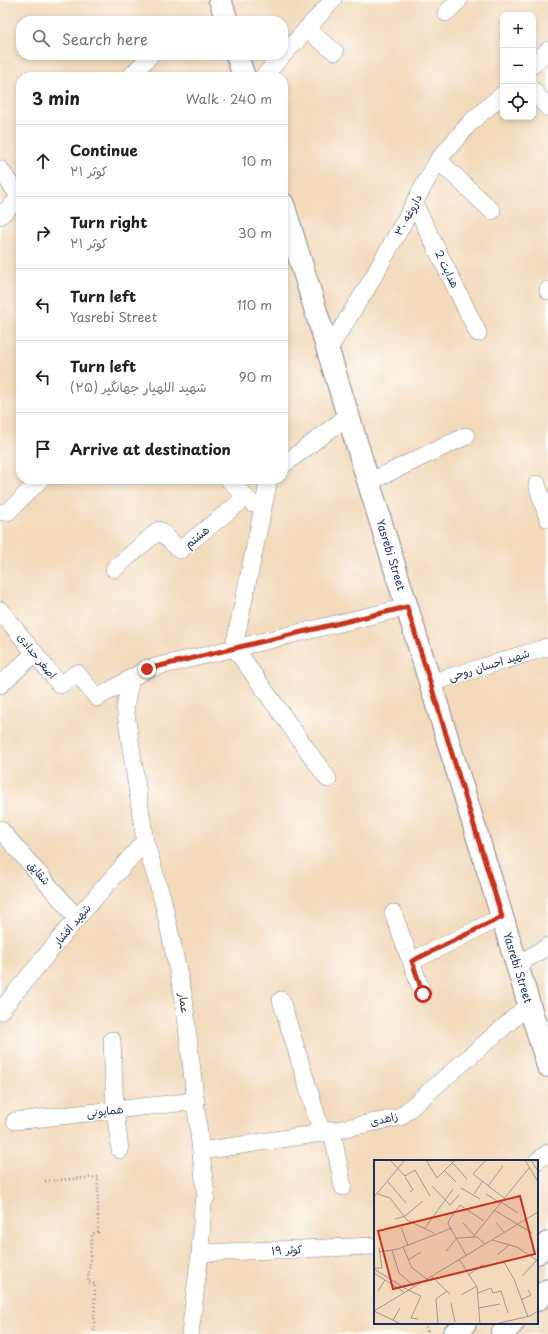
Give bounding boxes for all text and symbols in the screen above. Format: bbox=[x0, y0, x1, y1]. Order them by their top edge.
map controls bbox=[500, 12, 536, 120]
button: + bbox=[500, 12, 536, 48]
search box bbox=[16, 16, 288, 60]
icon: search bbox=[30, 27, 52, 49]
text: Search here bbox=[62, 27, 148, 50]
button: − bbox=[500, 48, 536, 84]
button: locate bbox=[500, 84, 536, 120]
text: 3 min bbox=[32, 85, 80, 111]
text: Walk · 240 m bbox=[186, 89, 272, 108]
text: Continue bbox=[70, 138, 138, 161]
icon: ahead bbox=[32, 150, 54, 172]
text: 10 m bbox=[242, 151, 272, 170]
text: کوثر ۲۱ bbox=[70, 161, 108, 180]
street label: داروغه ۳۰ bbox=[389, 191, 426, 239]
text: Turn right bbox=[70, 210, 147, 233]
icon: right bbox=[32, 222, 54, 244]
text: 30 m bbox=[238, 223, 272, 242]
text: کوثر ۲۱ bbox=[70, 233, 108, 252]
street label: هدایت 2 bbox=[431, 247, 464, 291]
text: Turn left bbox=[70, 284, 136, 307]
icon: left bbox=[32, 294, 54, 316]
text: 110 m bbox=[237, 295, 272, 314]
text: Yasrebi Street bbox=[70, 307, 157, 326]
text: Turn left bbox=[70, 354, 136, 377]
icon: left bbox=[32, 366, 54, 388]
text: 90 m bbox=[239, 367, 272, 386]
text: شهید اللهیار جهانگیر (۲۵) bbox=[70, 377, 207, 396]
text: Arrive at destination bbox=[70, 437, 231, 460]
icon: arrive bbox=[32, 438, 54, 460]
street label: Yasrebi Street bbox=[372, 517, 410, 593]
street label: هشتم bbox=[181, 521, 213, 553]
street label: اصغر حدادی bbox=[14, 629, 61, 682]
street label: شهید احسان روحی bbox=[446, 644, 531, 685]
route end bbox=[138, 660, 156, 678]
street label: شقایق bbox=[24, 857, 55, 888]
street label: شهید افشار bbox=[48, 900, 94, 950]
street label: Yasrebi Street bbox=[499, 930, 537, 1006]
route start bbox=[414, 985, 432, 1003]
street label: عمار bbox=[174, 990, 194, 1015]
street label: همایونی bbox=[86, 1100, 124, 1121]
street label: زاهدی bbox=[368, 1107, 400, 1130]
inset map bbox=[374, 1160, 538, 1324]
street label: کوثر ۱۹ bbox=[271, 1240, 303, 1259]

